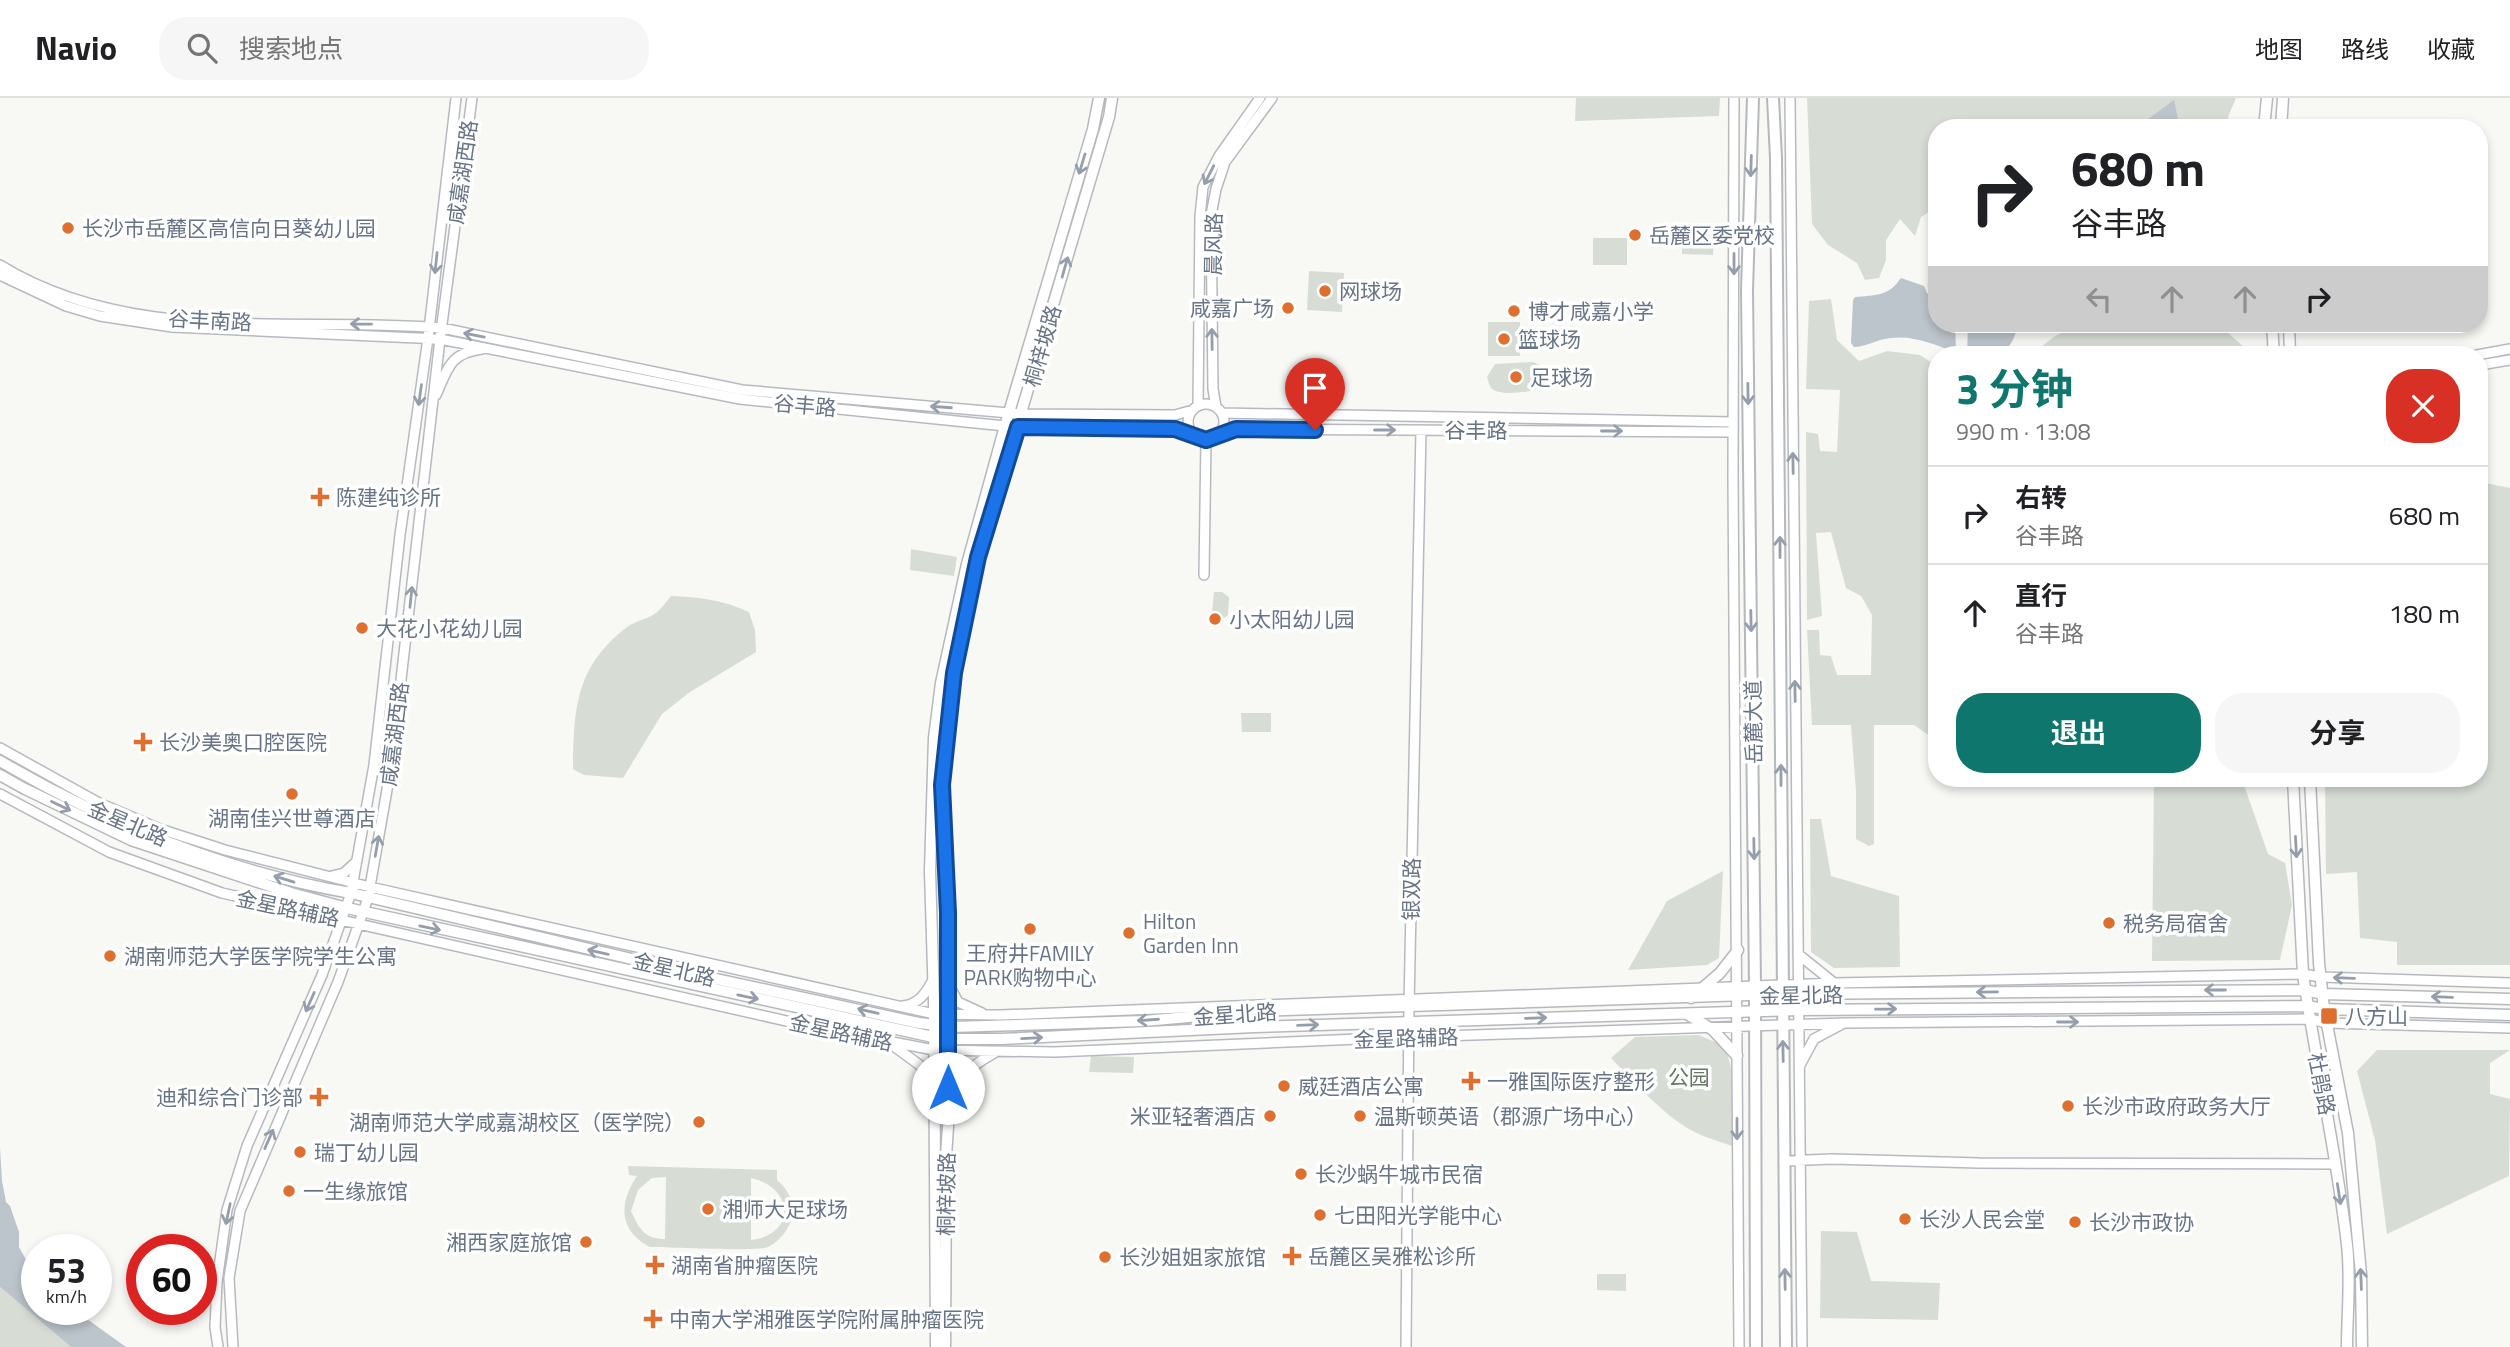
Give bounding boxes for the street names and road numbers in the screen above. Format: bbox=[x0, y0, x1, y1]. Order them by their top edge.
street label: 咸嘉湖西路 bbox=[439, 118, 485, 226]
street label: 晨风路 bbox=[1196, 212, 1230, 276]
street label: 桐梓坡路 bbox=[1015, 301, 1069, 391]
street label: 谷丰南路 bbox=[167, 302, 253, 338]
street label: 谷丰路 bbox=[772, 386, 838, 424]
street label: 谷丰路 bbox=[1445, 414, 1508, 446]
street label: 咸嘉湖西路 bbox=[372, 680, 416, 788]
street label: 岳麓大道 bbox=[1736, 680, 1770, 764]
street label: 金星北路 bbox=[83, 792, 173, 854]
street label: 银双路 bbox=[1394, 857, 1428, 921]
street label: 金星路辅路 bbox=[233, 881, 343, 935]
street label: 金星北路 bbox=[629, 944, 719, 994]
street label: 金星北路 bbox=[1759, 978, 1843, 1012]
street label: 金星北路 bbox=[1192, 995, 1278, 1033]
street label: 金星路辅路 bbox=[786, 1005, 896, 1059]
street label: 金星路辅路 bbox=[1353, 1020, 1459, 1056]
street label: 杜鹃路 bbox=[2300, 1050, 2344, 1118]
street label: 桐梓坡路 bbox=[929, 1152, 963, 1236]

